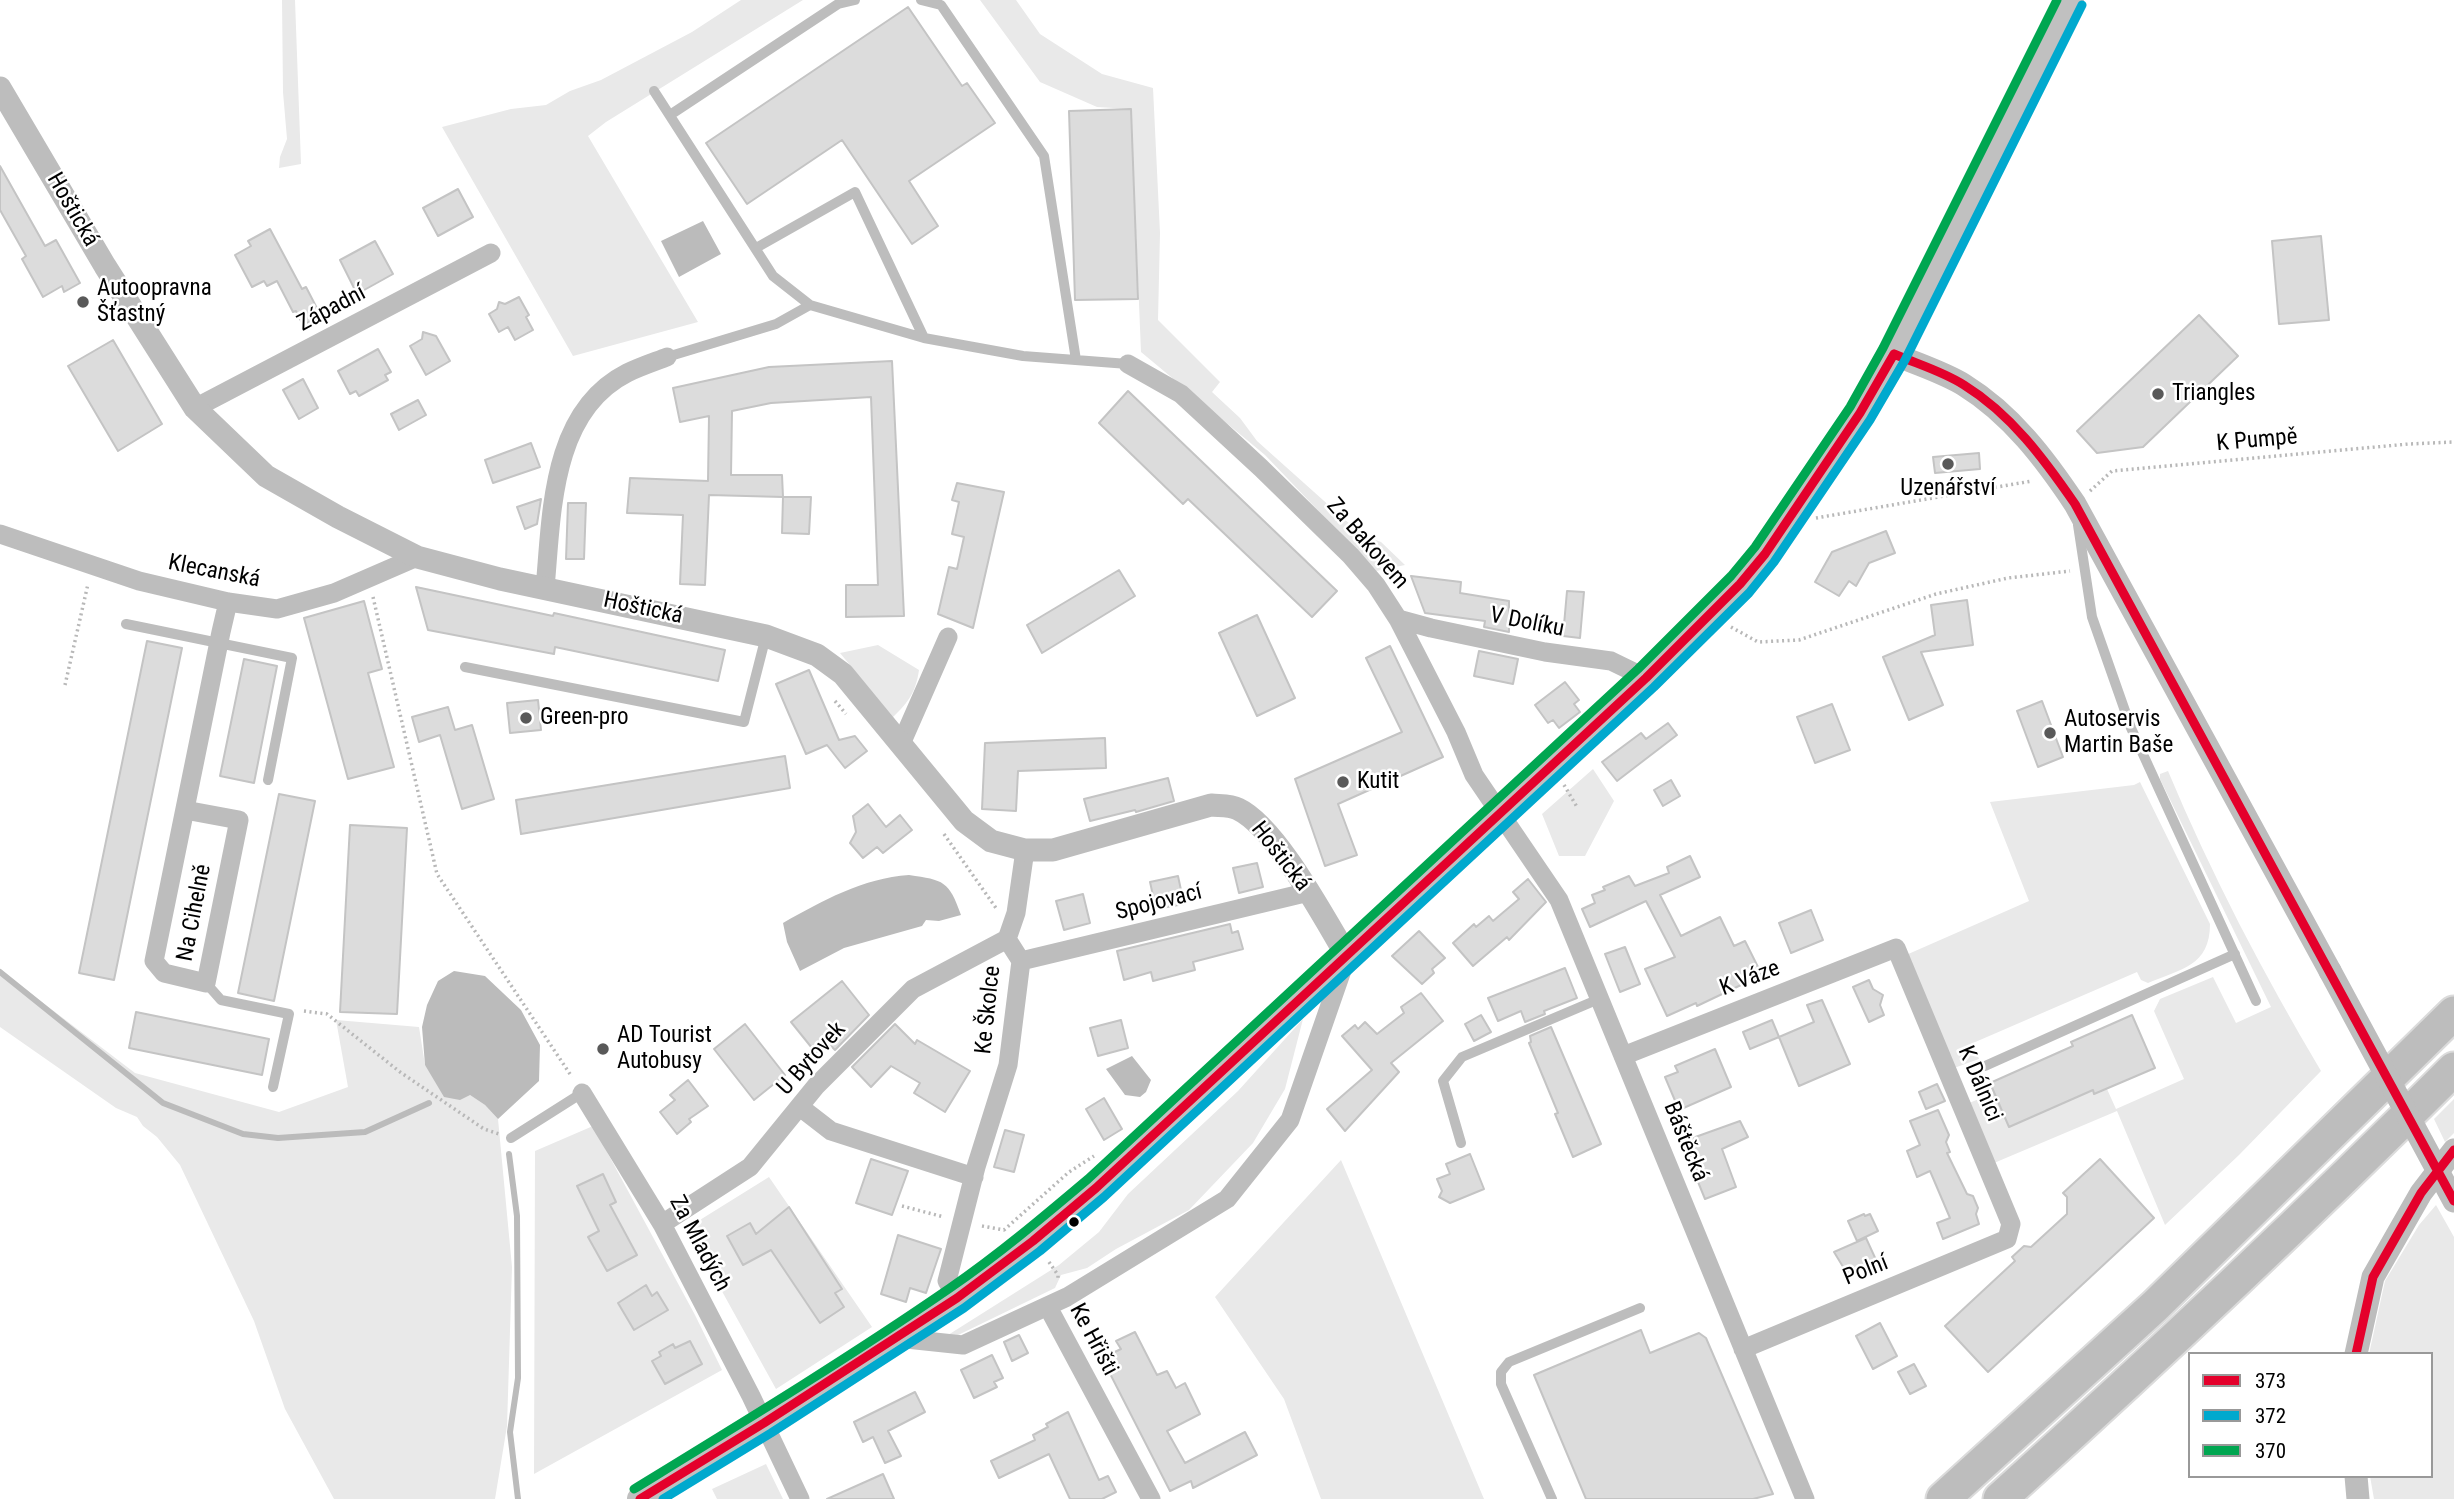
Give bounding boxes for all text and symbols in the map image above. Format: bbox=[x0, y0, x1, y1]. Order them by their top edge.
street label: Hoštická bbox=[40, 168, 104, 252]
place label: Autoopravna Šťastný bbox=[97, 275, 212, 329]
street label: Západní bbox=[293, 280, 371, 338]
marker: Autoopravna Šťastný bbox=[75, 294, 91, 310]
place label: Triangles bbox=[2172, 380, 2255, 408]
marker: Triangles bbox=[2150, 386, 2166, 402]
street label: K Pumpě bbox=[2215, 424, 2299, 458]
marker: Uzenářství bbox=[1940, 456, 1956, 472]
place label: Uzenářství bbox=[1900, 475, 1996, 503]
street label: Za Bakovem bbox=[1320, 493, 1414, 595]
street label: Klecanská bbox=[166, 550, 262, 594]
street label: Hoštická bbox=[601, 587, 685, 631]
street label: V Dolíku bbox=[1488, 602, 1566, 644]
place label: Green-pro bbox=[540, 704, 628, 732]
place label: Autoservis Martin Baše bbox=[2064, 706, 2173, 760]
marker: Green-pro bbox=[518, 710, 534, 726]
marker: Autoservis Martin Baše bbox=[2042, 725, 2058, 741]
place label: Kutit bbox=[1357, 768, 1399, 796]
marker: Kutit bbox=[1335, 774, 1351, 790]
street label: Hoštická bbox=[1244, 817, 1316, 897]
street label: Na Cihelně bbox=[172, 862, 218, 964]
street label: Spojovací bbox=[1113, 879, 1205, 927]
street label: K Váze bbox=[1716, 955, 1784, 1003]
street label: Ke Školce bbox=[971, 964, 1007, 1056]
street label: U Bytovek bbox=[772, 1017, 852, 1101]
place label: AD Tourist Autobusy bbox=[617, 1022, 712, 1076]
marker: AD Tourist Autobusy bbox=[595, 1041, 611, 1057]
street label: K Dálnici bbox=[1951, 1042, 2007, 1126]
street label: Báštěcká bbox=[1657, 1098, 1713, 1186]
street label: Za Mladých bbox=[662, 1191, 736, 1297]
unlabelled marker bbox=[1067, 1215, 1081, 1229]
street label: Polní bbox=[1840, 1250, 1892, 1292]
street label: Ke Hřišti bbox=[1063, 1299, 1123, 1381]
legend bbox=[2188, 1352, 2433, 1478]
text: 373 bbox=[2255, 1369, 2286, 1393]
text: 372 bbox=[2255, 1404, 2286, 1428]
text: 370 bbox=[2255, 1439, 2286, 1463]

